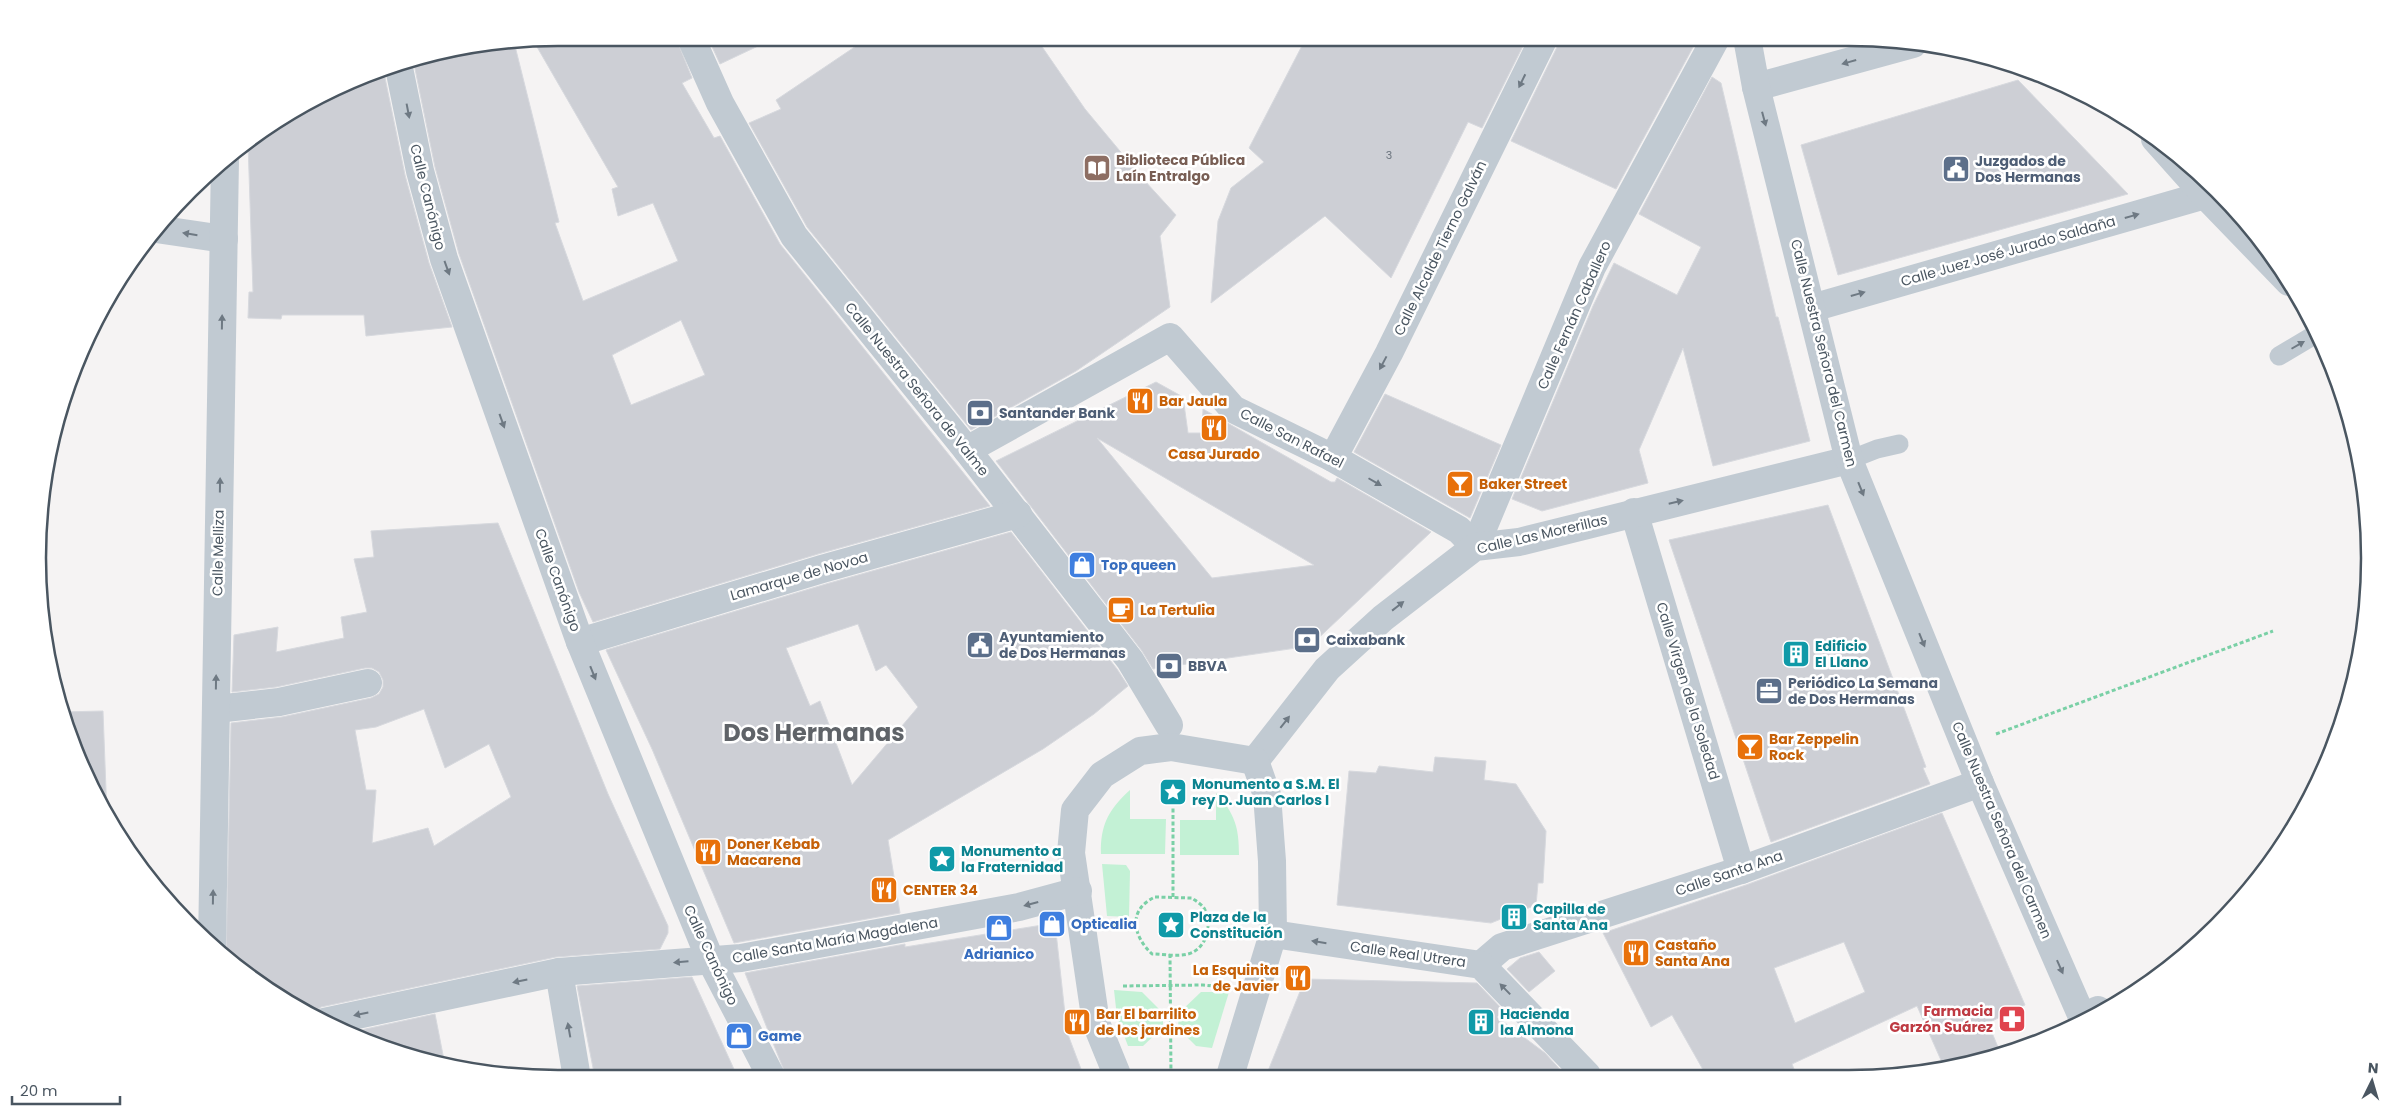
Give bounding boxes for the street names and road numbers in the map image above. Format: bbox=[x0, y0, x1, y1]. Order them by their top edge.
street label: Calle Canónigo bbox=[405, 142, 451, 252]
street label: Calle Alcalde Tierno Galván bbox=[1389, 157, 1491, 339]
street label: Calle Juez José Jurado Saldaña bbox=[1898, 211, 2118, 291]
street label: Calle Nuestra Señora del Carmen bbox=[1786, 237, 1862, 469]
street label: Calle Fernán Caballero bbox=[1532, 238, 1616, 392]
street label: Calle Nuestra Señora de Valme bbox=[840, 298, 994, 480]
street label: Calle San Rafael bbox=[1237, 403, 1347, 473]
street label: Calle Las Morerillas bbox=[1475, 509, 1609, 559]
street label: Calle Melliza bbox=[207, 510, 229, 596]
street label: Calle Canónigo bbox=[530, 526, 586, 634]
street label: Lamarque de Novoa bbox=[728, 547, 870, 605]
street label: Calle Virgen de la Soledad bbox=[1651, 600, 1725, 782]
street label: Calle Nuestra Señora del Carmen bbox=[1947, 718, 2057, 942]
street label: Calle Santa Ana bbox=[1673, 845, 1785, 901]
street label: Calle Canónigo bbox=[679, 902, 743, 1008]
street label: Calle Santa María Magdalena bbox=[731, 912, 939, 968]
street label: Calle Real Utrera bbox=[1349, 936, 1467, 972]

